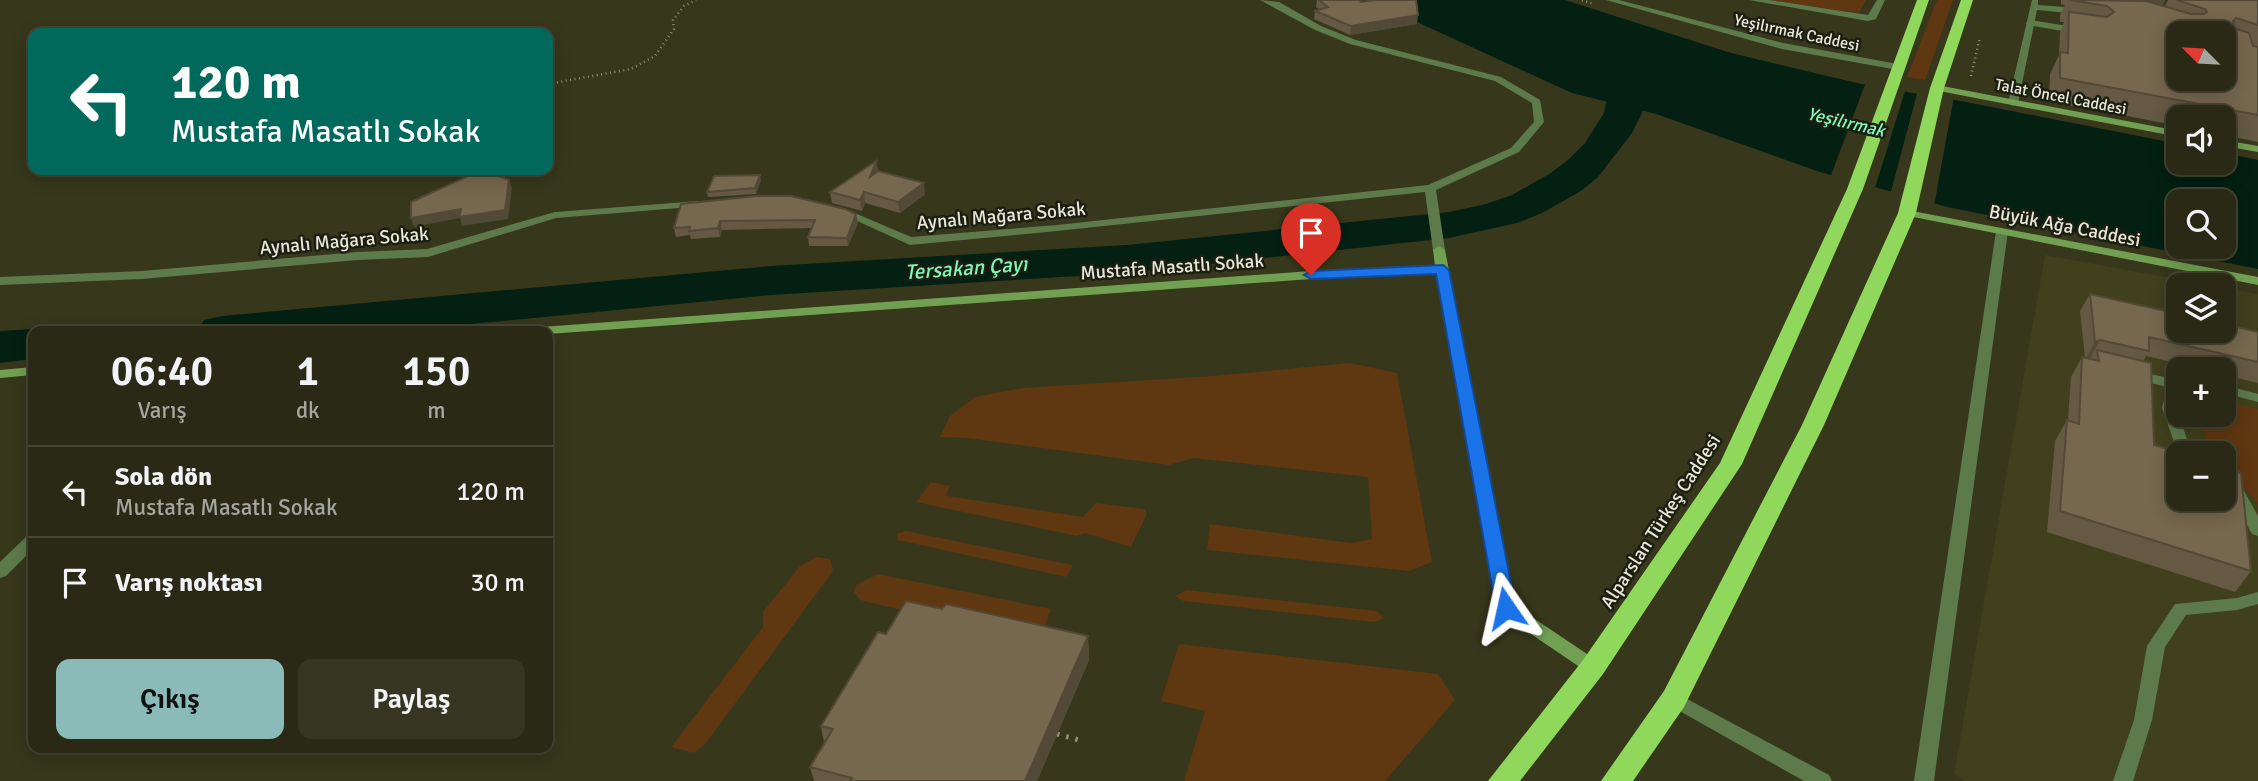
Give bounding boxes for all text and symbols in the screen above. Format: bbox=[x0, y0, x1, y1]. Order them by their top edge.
street label: Yeşilırmak Caddesi bbox=[1732, 10, 1861, 56]
north arrow bbox=[2166, 21, 2236, 91]
map controls bbox=[2166, 21, 2236, 511]
text: 120 m bbox=[171, 52, 301, 112]
icon: left bbox=[56, 56, 147, 147]
street label: Talat Öncel Caddesi bbox=[1993, 74, 2128, 120]
water label: Yeşilırmak bbox=[1805, 102, 1889, 142]
button: sound bbox=[2166, 105, 2236, 175]
text: Mustafa Masatlı Sokak bbox=[171, 112, 481, 151]
button: search bbox=[2166, 189, 2236, 259]
street label: Aynalı Mağara Sokak bbox=[916, 197, 1087, 235]
street label: Büyük Ağa Caddesi bbox=[1987, 199, 2143, 252]
pin bbox=[1281, 203, 1341, 275]
icon: arrive bbox=[1292, 214, 1330, 252]
street label: Aynalı Mağara Sokak bbox=[259, 222, 430, 260]
street label: Mustafa Masatlı Sokak bbox=[1080, 249, 1265, 285]
water label: Tersakan Çayı bbox=[904, 251, 1029, 285]
button: layers bbox=[2166, 273, 2236, 343]
text: 06:40 bbox=[111, 346, 213, 397]
text: 1 bbox=[296, 346, 319, 397]
text: 150 bbox=[402, 346, 470, 397]
button: + bbox=[2166, 357, 2236, 427]
text: Varış bbox=[137, 396, 187, 425]
text: dk bbox=[296, 396, 320, 425]
text: m bbox=[427, 396, 445, 425]
street label: Alparslan Türkeş Caddesi bbox=[1596, 430, 1726, 613]
button: − bbox=[2166, 441, 2236, 511]
text: Sola dön bbox=[115, 461, 212, 493]
icon: left bbox=[56, 473, 94, 511]
text: 120 m bbox=[456, 476, 525, 508]
text: Mustafa Masatlı Sokak bbox=[115, 493, 338, 522]
icon: arrive bbox=[56, 564, 94, 602]
text: Varış noktası bbox=[115, 567, 263, 599]
text: 30 m bbox=[470, 567, 525, 599]
position arrow bbox=[1469, 571, 1543, 645]
button: Çıkış bbox=[56, 659, 284, 739]
button: Paylaş bbox=[298, 659, 525, 739]

